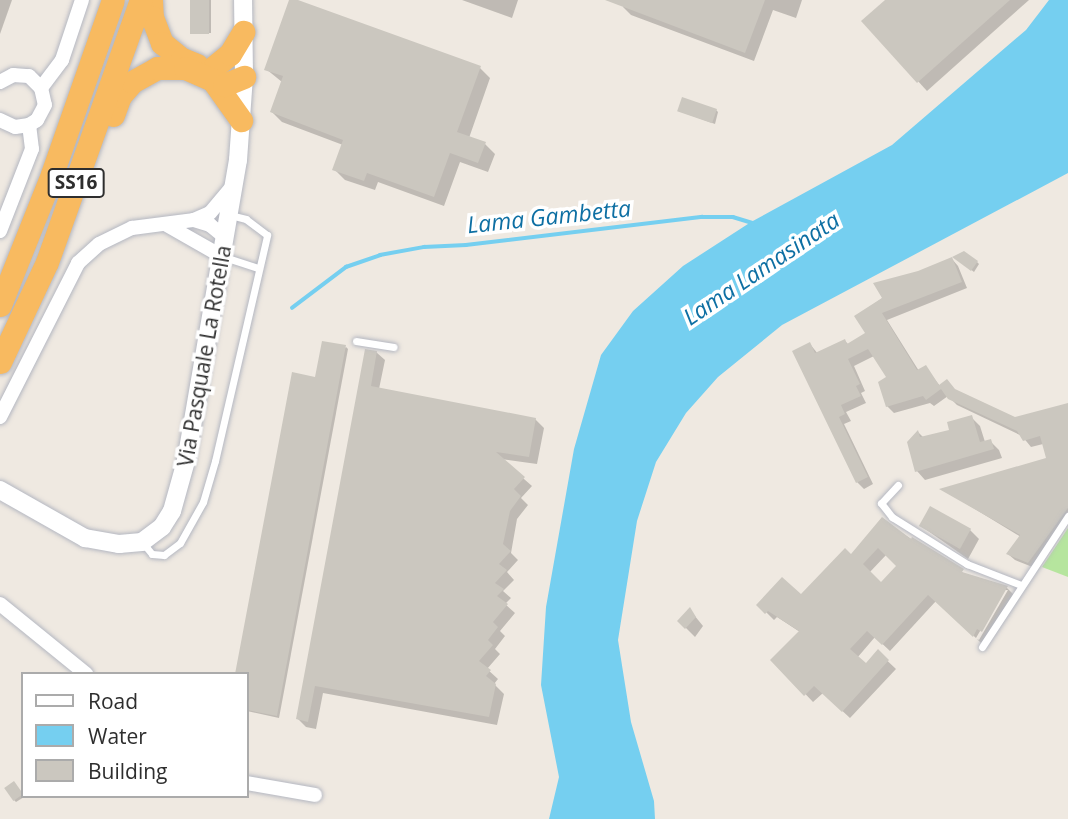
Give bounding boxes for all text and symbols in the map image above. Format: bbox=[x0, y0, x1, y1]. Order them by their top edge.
road number: SS16 bbox=[46, 168, 106, 198]
water label: Lama Gambetta bbox=[466, 194, 632, 238]
water label: Lama Lamasinata bbox=[678, 205, 844, 331]
street label: Via Pasquale La Rotella bbox=[172, 243, 236, 469]
legend bbox=[21, 672, 248, 798]
text: Road bbox=[88, 687, 138, 715]
text: Water bbox=[88, 722, 147, 750]
text: Building bbox=[88, 757, 167, 785]

